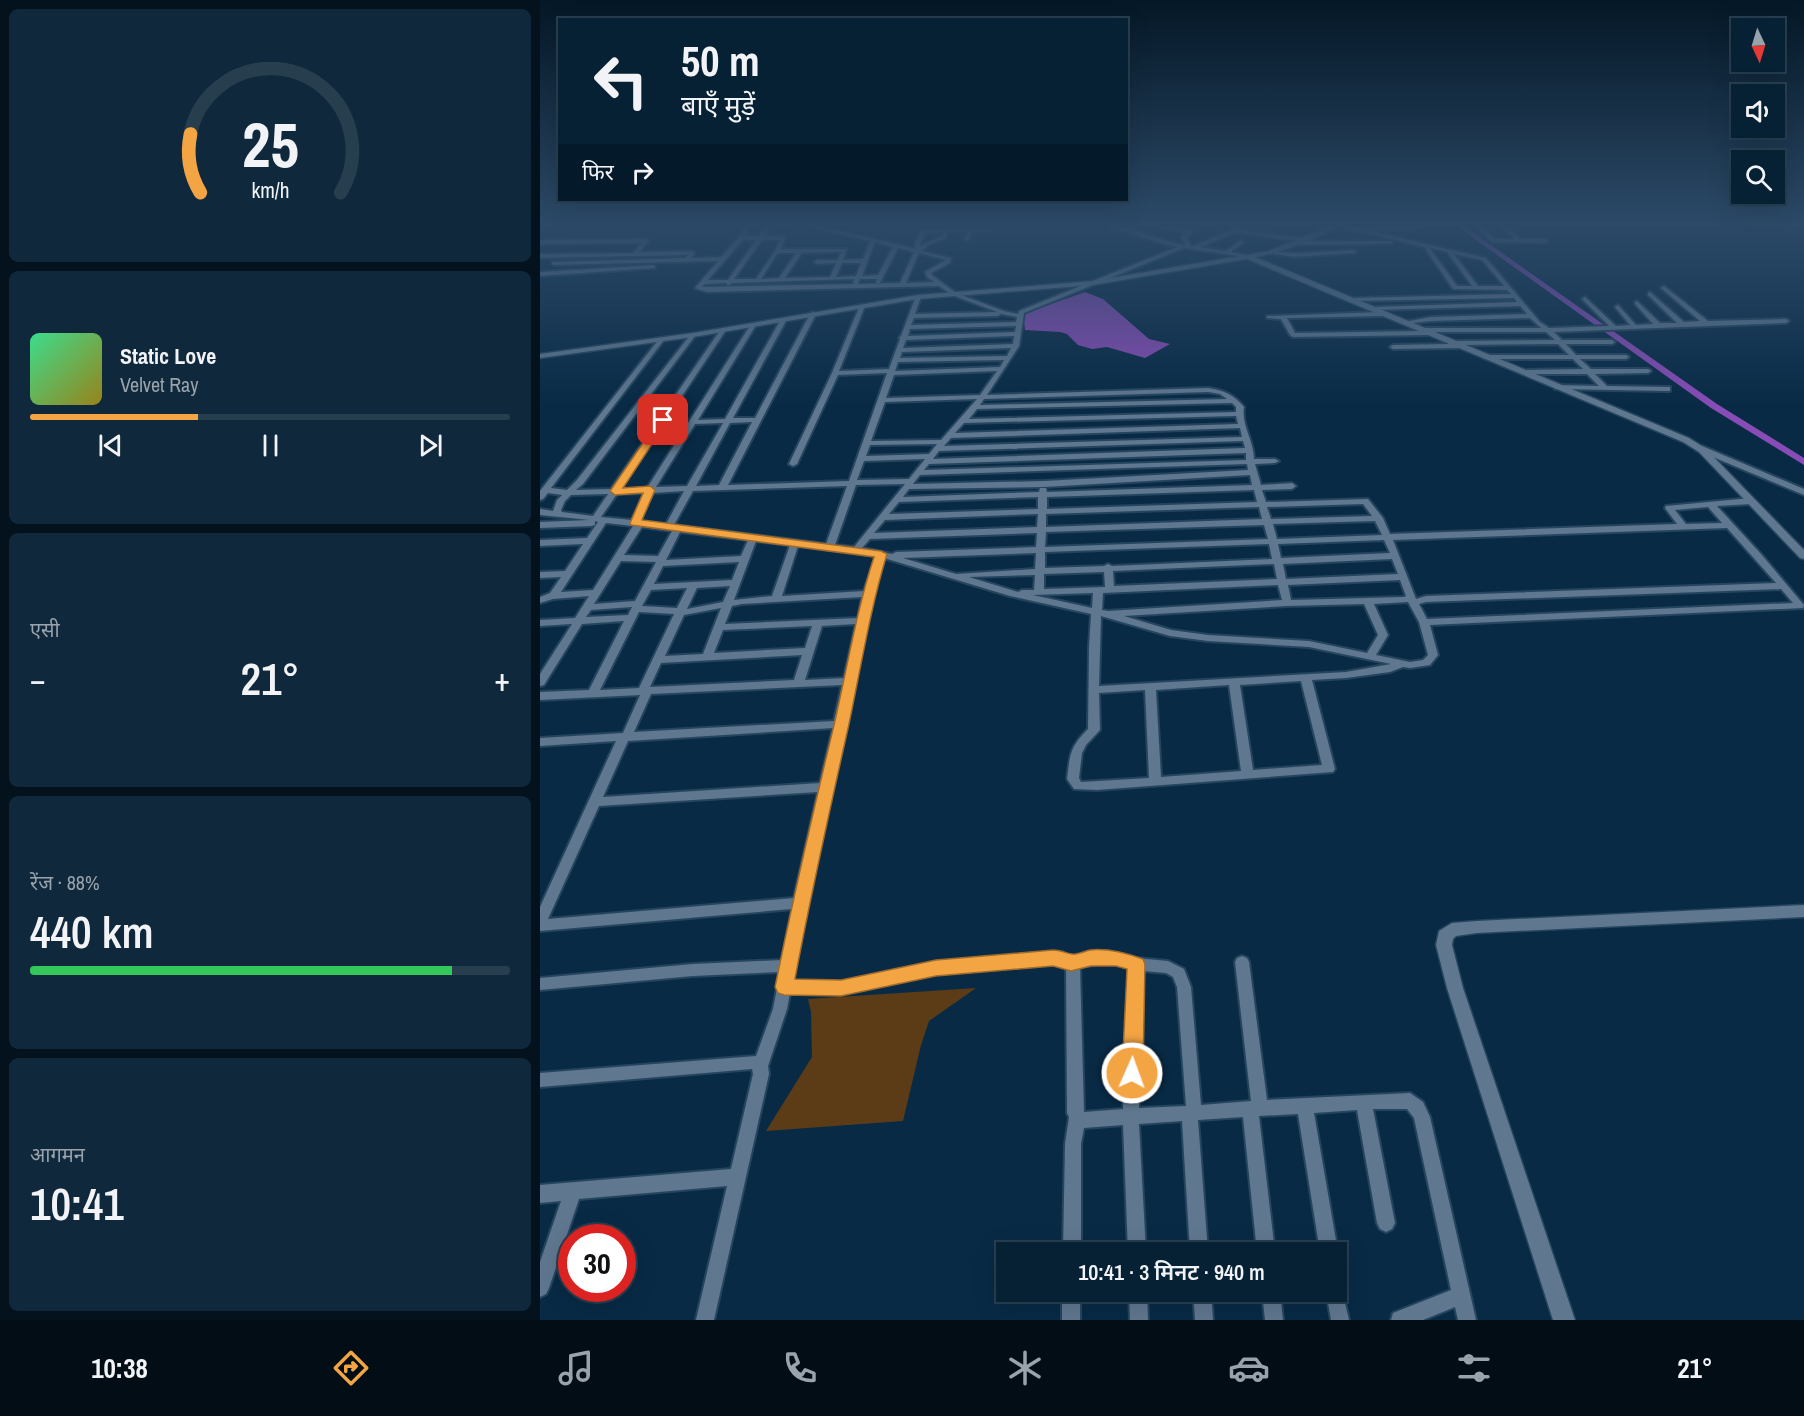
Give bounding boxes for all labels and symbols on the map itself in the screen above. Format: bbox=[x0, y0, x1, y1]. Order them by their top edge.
north arrow bbox=[1731, 18, 1785, 72]
pin bbox=[637, 394, 688, 445]
position arrow bbox=[1100, 1041, 1164, 1105]
speed limit sign: 30 bbox=[558, 1224, 636, 1302]

